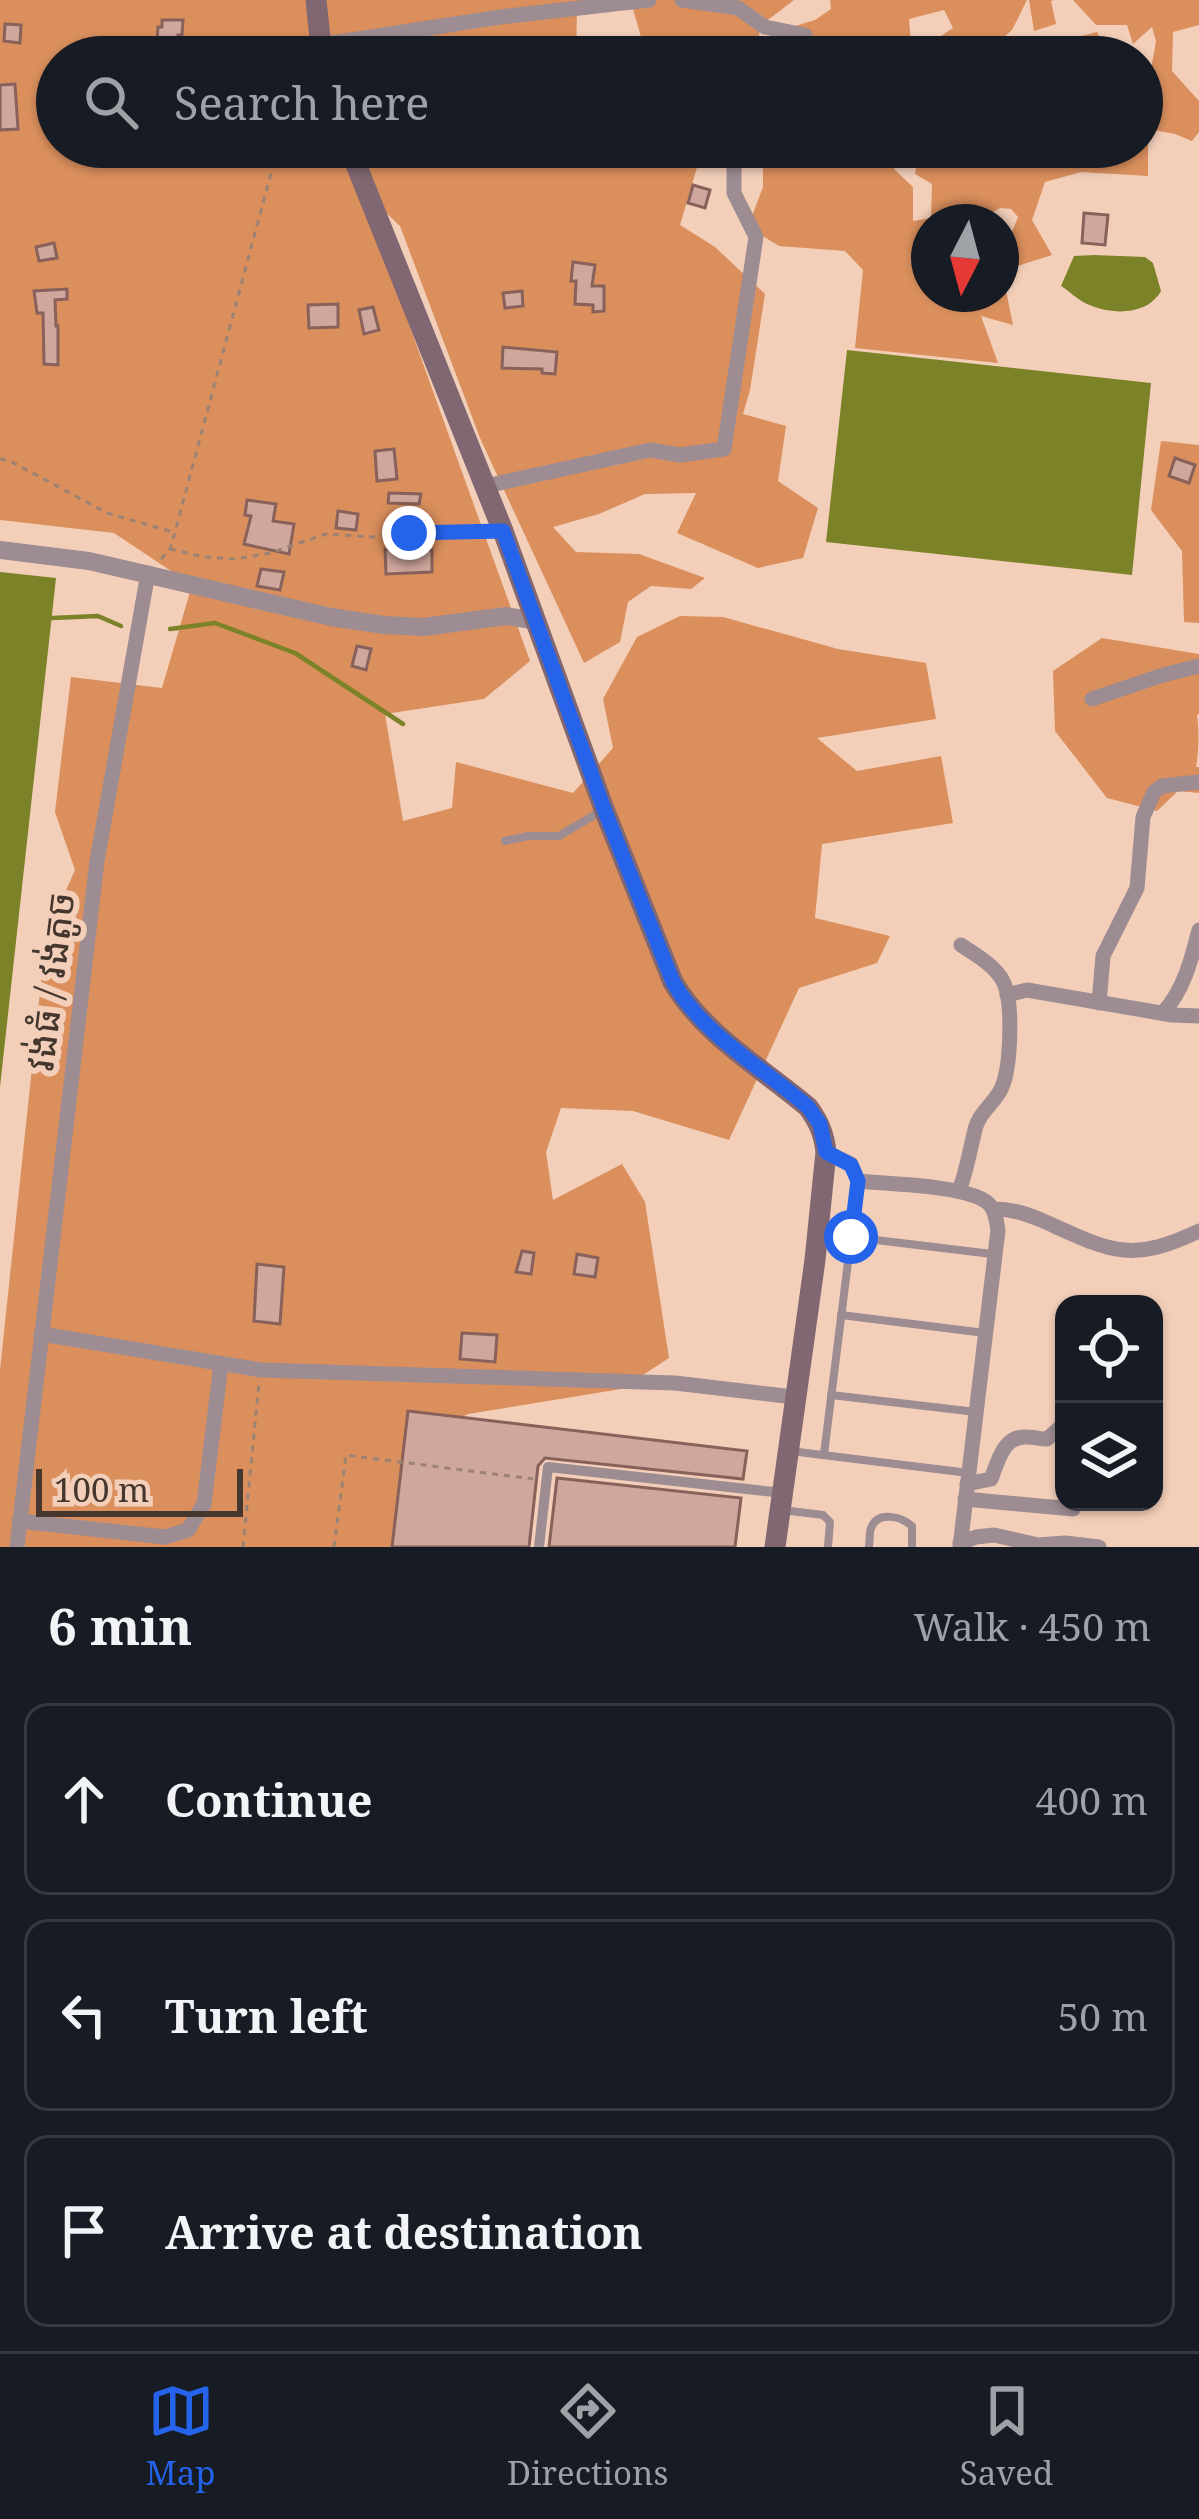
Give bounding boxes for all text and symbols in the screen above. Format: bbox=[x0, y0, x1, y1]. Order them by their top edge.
search box bbox=[36, 36, 1163, 168]
icon: search bbox=[78, 69, 144, 135]
text: Search here bbox=[174, 72, 429, 133]
north arrow bbox=[911, 204, 1019, 312]
route end bbox=[382, 506, 436, 560]
street label: វង់ធំ / វង់តូច bbox=[11, 888, 86, 1073]
route start bbox=[824, 1210, 878, 1264]
map controls bbox=[1055, 1295, 1163, 1511]
button: locate bbox=[1055, 1295, 1163, 1403]
button: layers bbox=[1055, 1403, 1163, 1511]
scale bar bbox=[36, 1463, 243, 1516]
text: 100 m bbox=[54, 1467, 149, 1512]
text: 6 min bbox=[48, 1590, 192, 1660]
text: Walk · 450 m bbox=[914, 1599, 1151, 1652]
icon: ahead bbox=[51, 1766, 117, 1832]
text: Continue bbox=[165, 1769, 373, 1830]
text: 400 m bbox=[1036, 1773, 1148, 1826]
icon: left bbox=[51, 1982, 117, 2048]
text: Turn left bbox=[165, 1985, 368, 2046]
text: 50 m bbox=[1057, 1989, 1148, 2042]
icon: arrive bbox=[51, 2198, 117, 2264]
text: Arrive at destination bbox=[165, 2201, 643, 2262]
tab: Map bbox=[146, 2378, 216, 2495]
tab: Directions bbox=[507, 2378, 668, 2495]
tab: Saved bbox=[960, 2378, 1053, 2495]

